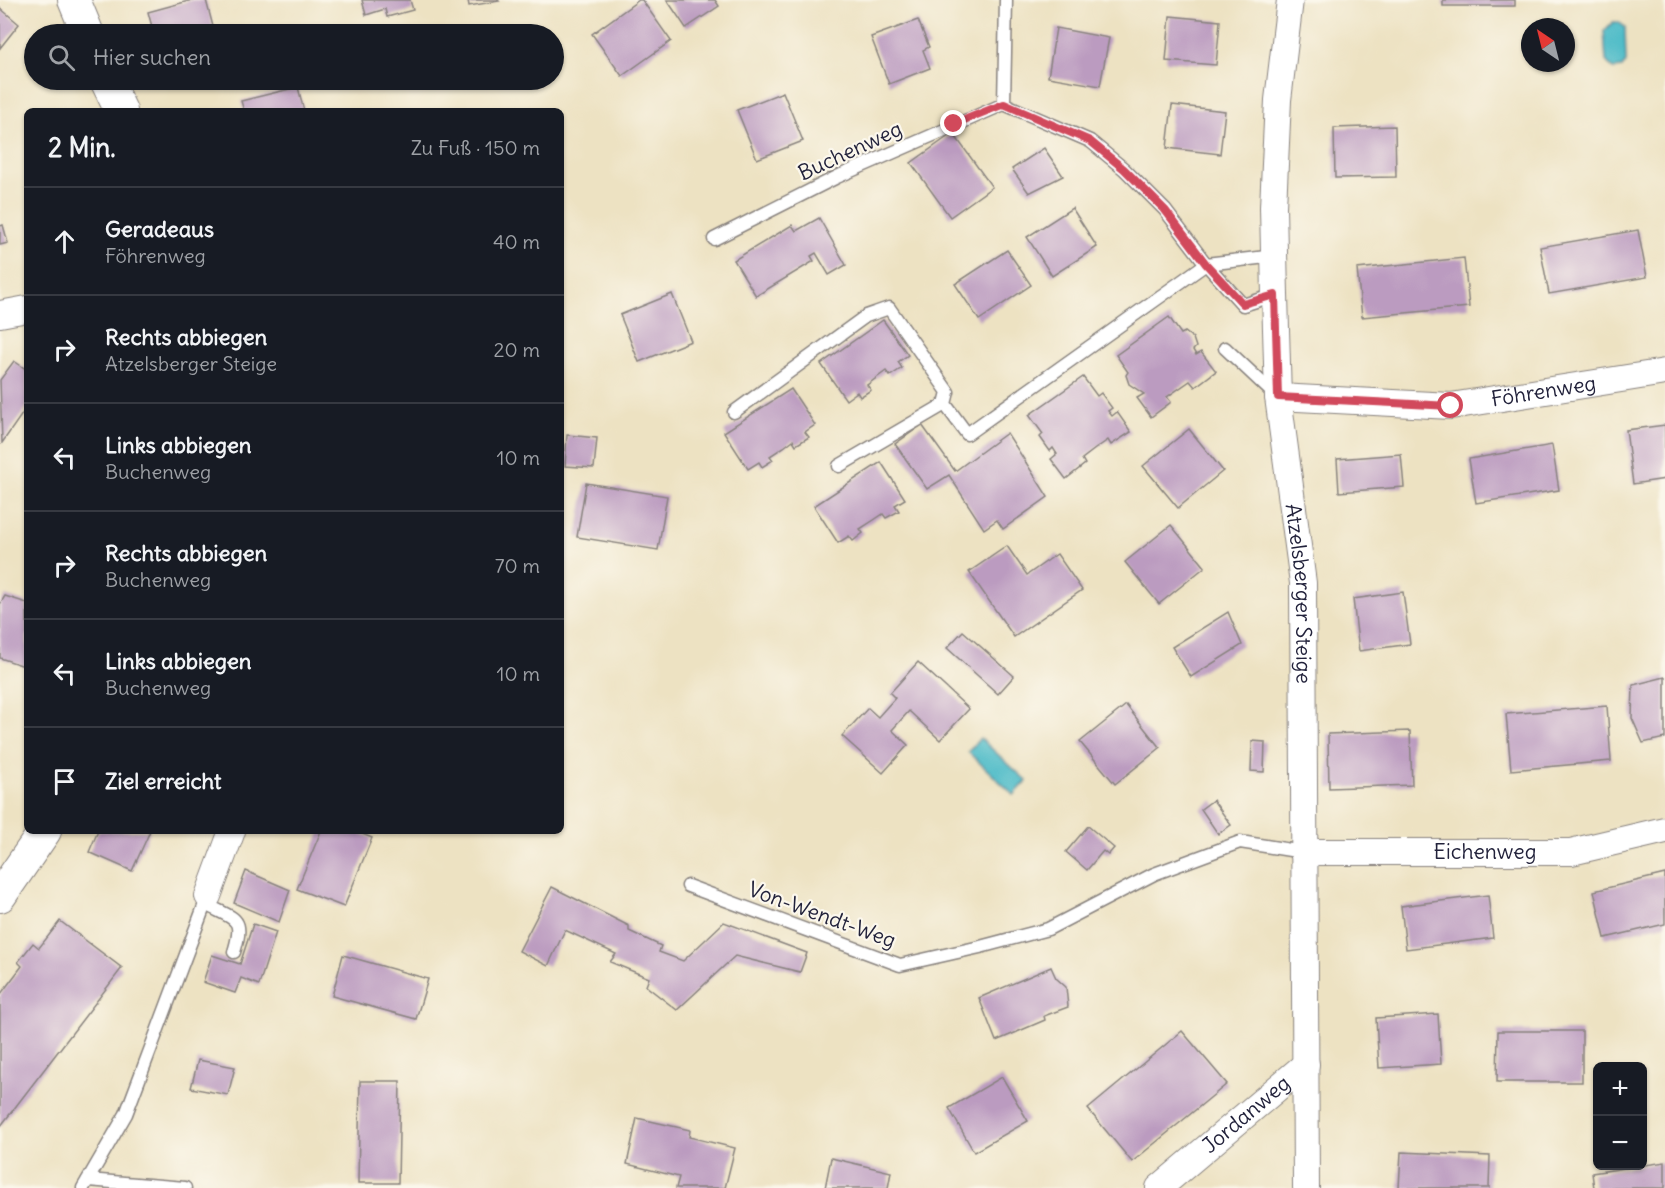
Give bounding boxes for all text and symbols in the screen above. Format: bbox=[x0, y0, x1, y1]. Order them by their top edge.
north arrow bbox=[1521, 18, 1575, 72]
search box bbox=[24, 24, 564, 90]
icon: search bbox=[45, 41, 78, 74]
text: Hier suchen bbox=[93, 43, 211, 71]
route end bbox=[940, 110, 966, 136]
street label: Buchenweg bbox=[794, 115, 906, 186]
text: 2 Min. bbox=[48, 131, 116, 164]
text: Zu Fuß · 150 m bbox=[411, 135, 540, 160]
text: Geradeaus bbox=[105, 215, 214, 243]
icon: ahead bbox=[48, 225, 81, 258]
text: 40 m bbox=[493, 229, 540, 254]
text: Föhrenweg bbox=[105, 243, 206, 268]
text: Rechts abbiegen bbox=[105, 323, 267, 351]
icon: right bbox=[48, 333, 81, 366]
text: 20 m bbox=[494, 337, 540, 362]
text: Atzelsberger Steige bbox=[105, 351, 277, 376]
street label: Föhrenweg bbox=[1489, 369, 1598, 412]
route start bbox=[1437, 392, 1463, 418]
text: Links abbiegen bbox=[105, 431, 252, 459]
icon: left bbox=[48, 441, 81, 474]
text: 10 m bbox=[497, 445, 540, 470]
text: Buchenweg bbox=[105, 459, 211, 484]
street label: Atzelsberger Steige bbox=[1279, 502, 1317, 684]
text: Rechts abbiegen bbox=[105, 539, 267, 567]
icon: right bbox=[48, 549, 81, 582]
text: 70 m bbox=[495, 553, 540, 578]
text: Buchenweg bbox=[105, 567, 211, 592]
text: Links abbiegen bbox=[105, 647, 252, 675]
icon: left bbox=[48, 657, 81, 690]
text: 10 m bbox=[497, 661, 540, 686]
text: Buchenweg bbox=[105, 675, 211, 700]
icon: arrive bbox=[48, 765, 81, 798]
text: Ziel erreicht bbox=[105, 767, 222, 795]
street label: Eichenweg bbox=[1434, 838, 1536, 865]
street label: Von-Wendt-Weg bbox=[745, 875, 900, 954]
map controls bbox=[1593, 1062, 1647, 1170]
button: + bbox=[1593, 1062, 1647, 1116]
street label: Jordanweg bbox=[1196, 1069, 1295, 1159]
button: − bbox=[1593, 1116, 1647, 1170]

